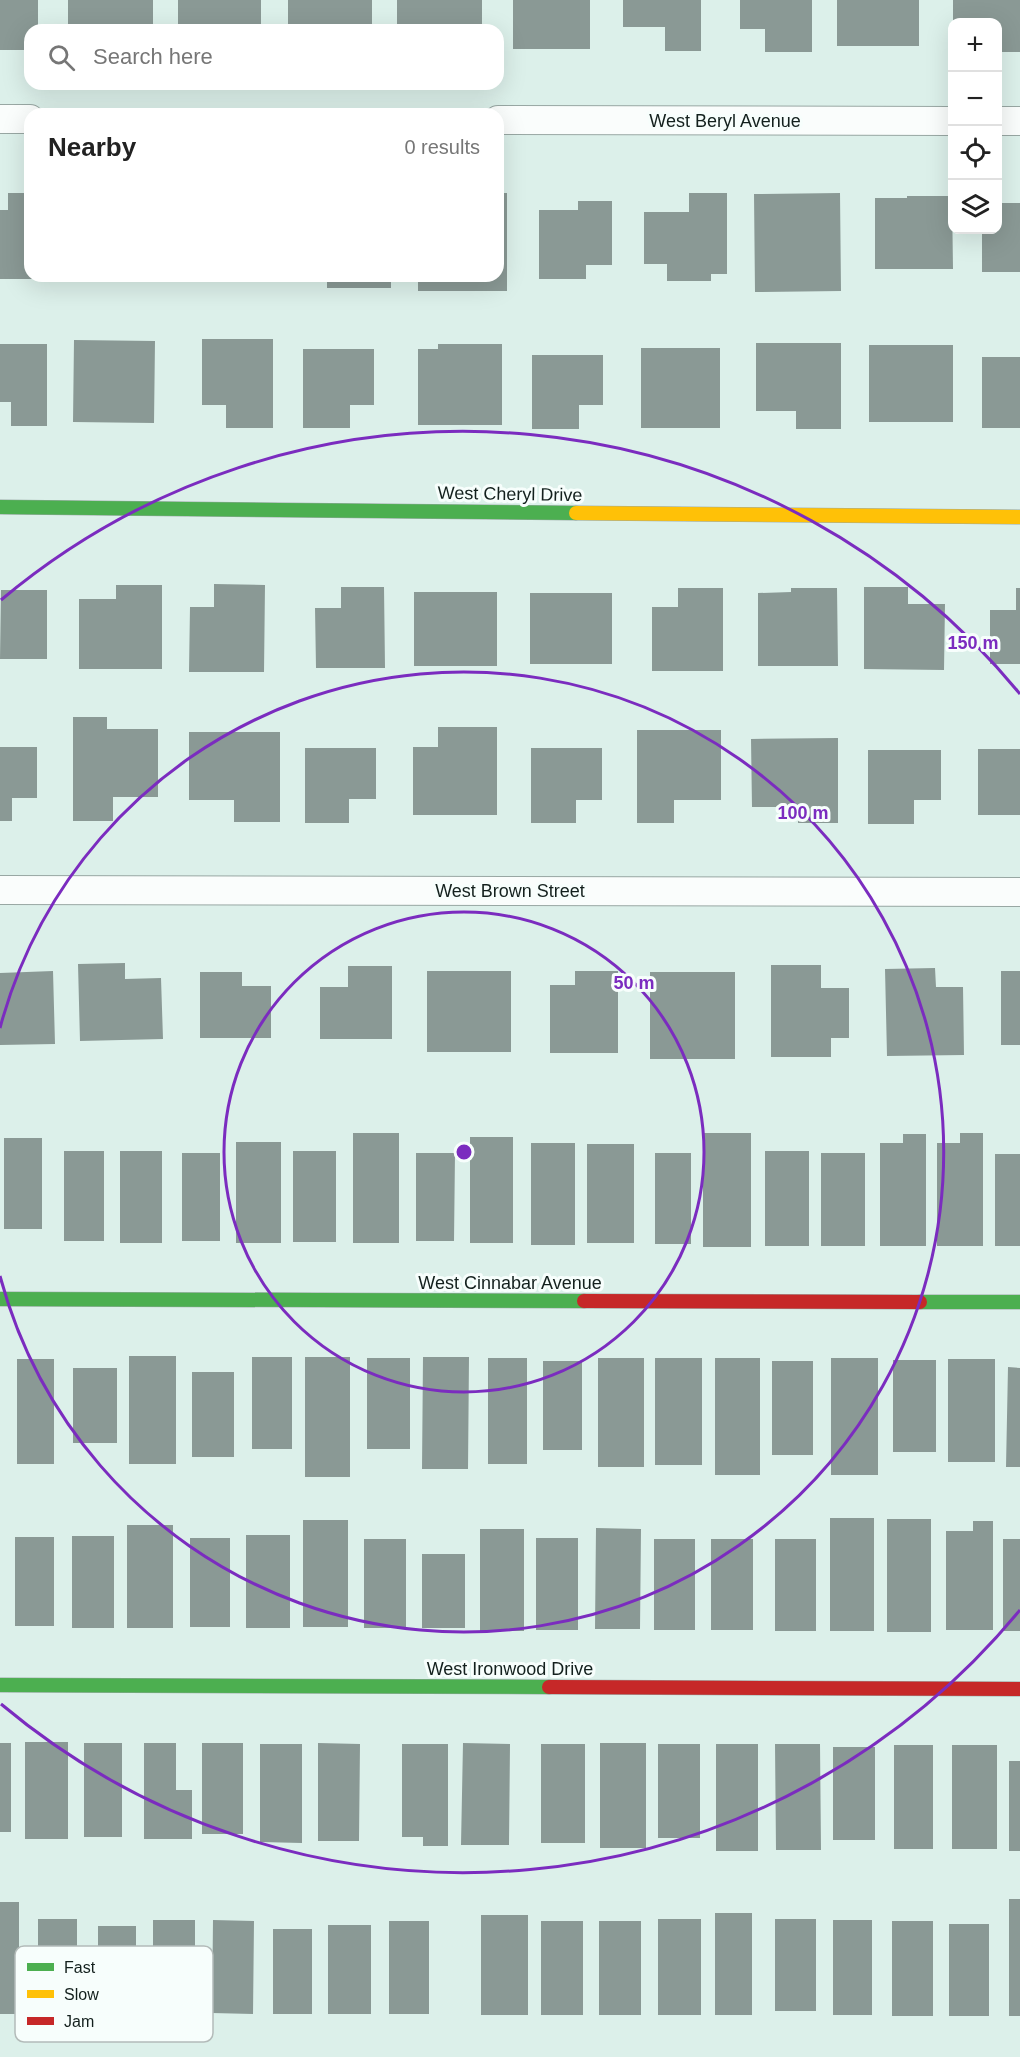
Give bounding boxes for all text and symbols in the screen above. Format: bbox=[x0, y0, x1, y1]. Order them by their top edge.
map controls bbox=[948, 18, 1002, 234]
button: + bbox=[948, 18, 1002, 72]
search box bbox=[24, 24, 504, 90]
icon: search bbox=[45, 41, 78, 74]
text: Search here bbox=[93, 44, 213, 69]
button: − bbox=[948, 72, 1002, 126]
street label: West Beryl Avenue bbox=[649, 111, 801, 131]
button: locate bbox=[948, 126, 1002, 180]
text: Nearby bbox=[48, 132, 136, 162]
text: 0 results bbox=[404, 136, 480, 158]
button: layers bbox=[948, 180, 1002, 234]
street label: West Cheryl Drive bbox=[437, 483, 583, 505]
text: 150 m bbox=[947, 633, 999, 653]
text: 100 m bbox=[777, 803, 829, 823]
street label: West Brown Street bbox=[435, 881, 585, 901]
text: 50 m bbox=[613, 973, 655, 993]
centre of rings bbox=[454, 1142, 474, 1162]
street label: West Cinnabar Avenue bbox=[418, 1273, 602, 1293]
street label: West Ironwood Drive bbox=[427, 1659, 593, 1679]
legend bbox=[15, 1946, 213, 2042]
text: Fast bbox=[64, 1959, 96, 1976]
text: Slow bbox=[64, 1986, 99, 2003]
text: Jam bbox=[64, 2013, 94, 2030]

